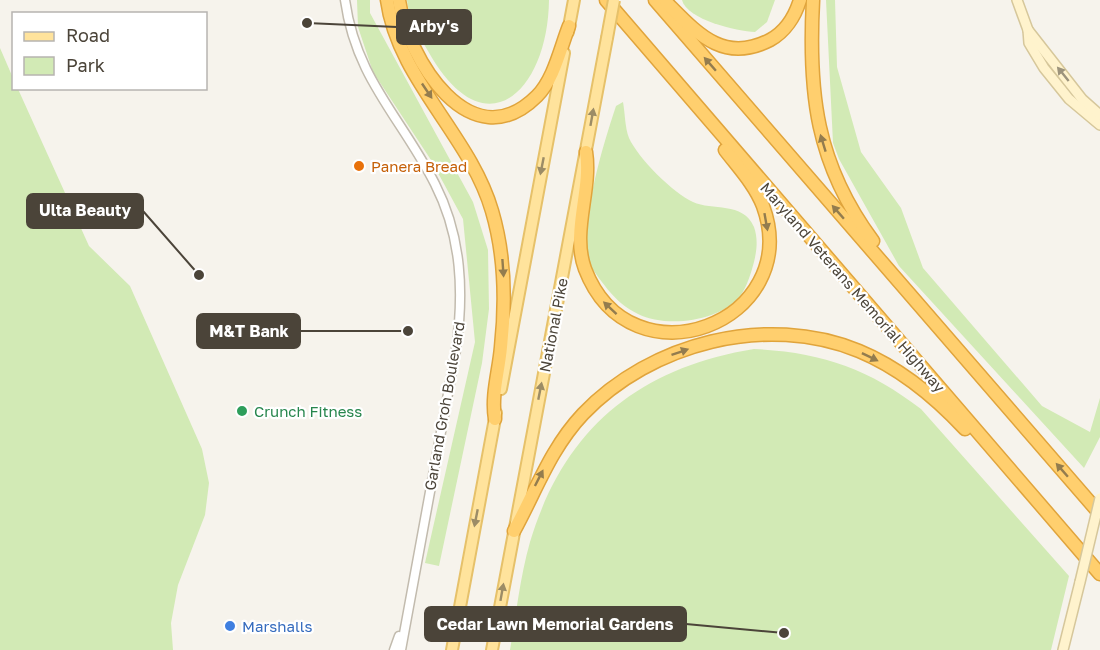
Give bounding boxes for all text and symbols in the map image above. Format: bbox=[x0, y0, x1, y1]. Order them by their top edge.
callout: Arby's bbox=[397, 10, 471, 44]
legend bbox=[12, 12, 207, 90]
text: Arby's bbox=[409, 16, 459, 36]
text: Road bbox=[66, 24, 110, 46]
text: Park bbox=[66, 54, 105, 76]
one-way arrow bbox=[704, 57, 717, 72]
one-way arrow bbox=[1057, 66, 1069, 81]
one-way arrow bbox=[421, 83, 433, 99]
one-way arrow bbox=[588, 107, 597, 126]
one-way arrow bbox=[818, 134, 827, 152]
place label: Panera Bread bbox=[371, 157, 467, 175]
one-way arrow bbox=[538, 157, 547, 176]
marker: Panera Bread bbox=[352, 159, 366, 173]
street label: Maryland Veterans Memorial Highway bbox=[757, 178, 949, 396]
callout: Ulta Beauty bbox=[27, 194, 143, 228]
text: Ulta Beauty bbox=[39, 200, 131, 220]
one-way arrow bbox=[831, 204, 845, 219]
one-way arrow bbox=[762, 212, 771, 231]
one-way arrow bbox=[498, 259, 507, 278]
street label: National Pike bbox=[535, 276, 571, 374]
one-way arrow bbox=[603, 301, 618, 315]
callout: M&T Bank bbox=[197, 314, 300, 348]
street label: Garland Groh Boulevard bbox=[420, 320, 468, 492]
text: M&T Bank bbox=[209, 321, 289, 341]
one-way arrow bbox=[671, 346, 689, 356]
one-way arrow bbox=[861, 352, 878, 361]
one-way arrow bbox=[536, 382, 545, 401]
place label: Crunch Fitness bbox=[254, 402, 362, 420]
marker: Crunch Fitness bbox=[235, 404, 249, 418]
one-way arrow bbox=[1056, 463, 1069, 478]
one-way arrow bbox=[534, 470, 543, 487]
one-way arrow bbox=[471, 509, 480, 528]
one-way arrow bbox=[498, 583, 507, 602]
callout: Cedar Lawn Memorial Gardens bbox=[425, 607, 686, 641]
text: Cedar Lawn Memorial Gardens bbox=[436, 614, 674, 634]
place label: Marshalls bbox=[242, 617, 312, 635]
marker: Marshalls bbox=[223, 619, 237, 633]

